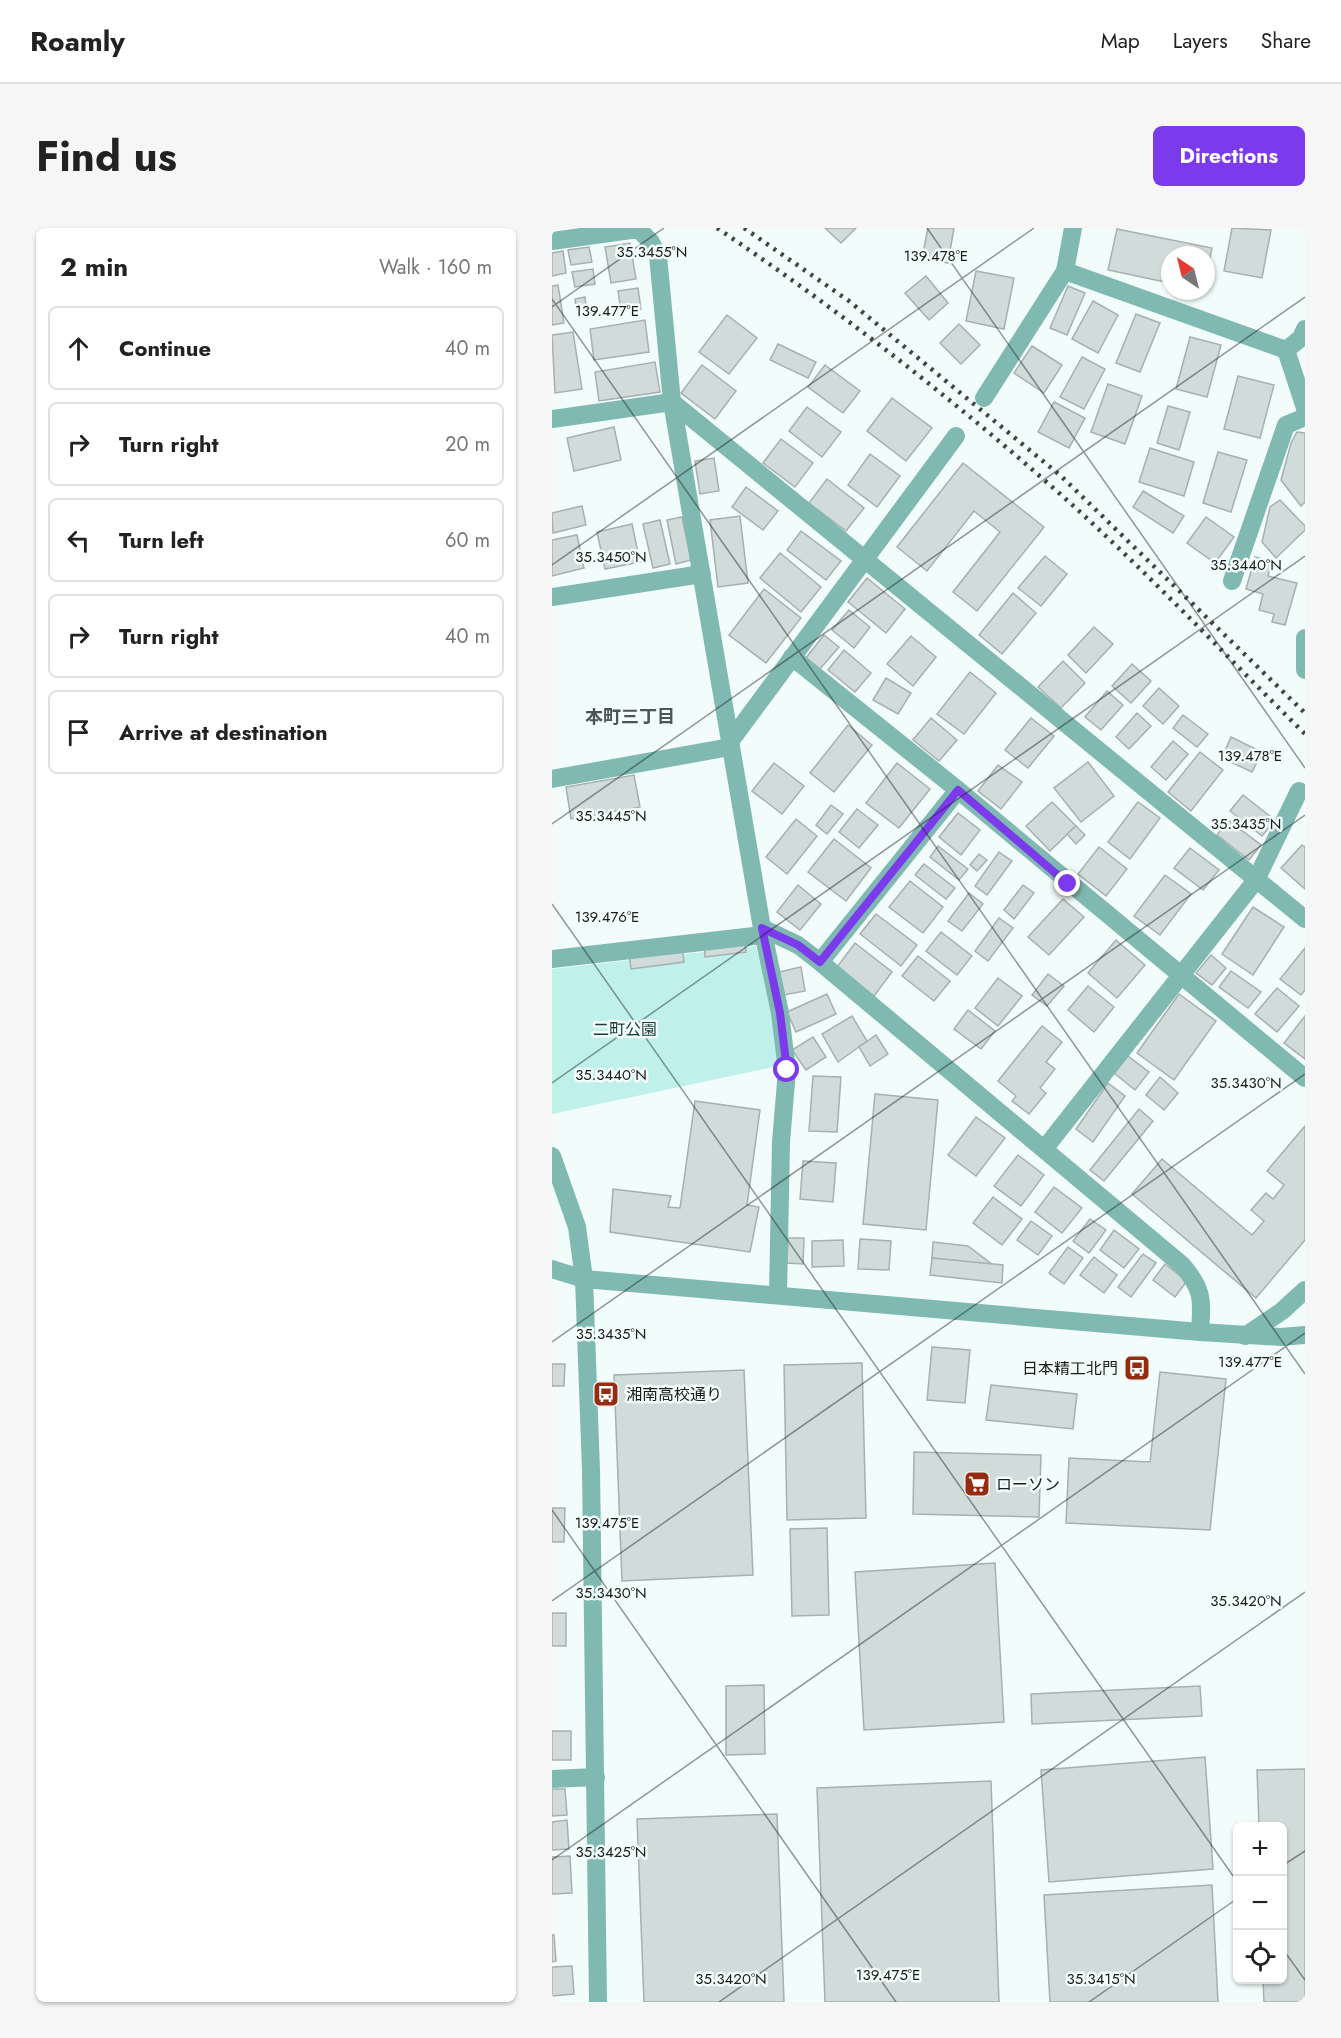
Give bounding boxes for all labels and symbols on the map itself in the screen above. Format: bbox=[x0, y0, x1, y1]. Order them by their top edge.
text: 35.3455°N bbox=[617, 241, 687, 263]
text: 139.478°E bbox=[904, 245, 968, 267]
north arrow bbox=[1161, 246, 1215, 300]
text: 139.477°E bbox=[575, 300, 639, 322]
text: 35.3450°N bbox=[575, 546, 647, 568]
text: 35.3440°N bbox=[1210, 554, 1282, 576]
district label: 本町三丁目 bbox=[585, 704, 675, 730]
text: 139.478°E bbox=[1218, 745, 1282, 767]
text: 35.3445°N bbox=[575, 805, 647, 827]
text: 35.3435°N bbox=[1211, 813, 1281, 835]
route end bbox=[1054, 870, 1080, 896]
text: 139.476°E bbox=[575, 906, 639, 928]
park label: 二町公園 bbox=[593, 1018, 657, 1041]
route start bbox=[773, 1056, 799, 1082]
text: 35.3440°N bbox=[575, 1064, 647, 1086]
text: 35.3430°N bbox=[1210, 1072, 1282, 1094]
text: 35.3435°N bbox=[576, 1323, 646, 1345]
text: 139.477°E bbox=[1218, 1351, 1282, 1373]
bus stop icon: 日本精工北門 bbox=[1122, 1353, 1152, 1383]
place label: 日本精工北門 bbox=[1022, 1357, 1118, 1380]
bus stop icon: 湘南高校通り bbox=[591, 1379, 621, 1409]
place label: 湘南高校通り bbox=[626, 1383, 722, 1406]
supermarket icon: ローソン bbox=[962, 1469, 992, 1499]
place label: ローソン bbox=[996, 1473, 1060, 1496]
text: 139.475°E bbox=[575, 1512, 639, 1534]
text: 35.3430°N bbox=[575, 1582, 647, 1604]
text: 35.3420°N bbox=[1210, 1590, 1282, 1612]
text: 35.3425°N bbox=[576, 1841, 646, 1863]
text: 139.475°E bbox=[856, 1964, 920, 1986]
text: 35.3420°N bbox=[695, 1968, 767, 1990]
text: 35.3415°N bbox=[1066, 1968, 1136, 1990]

